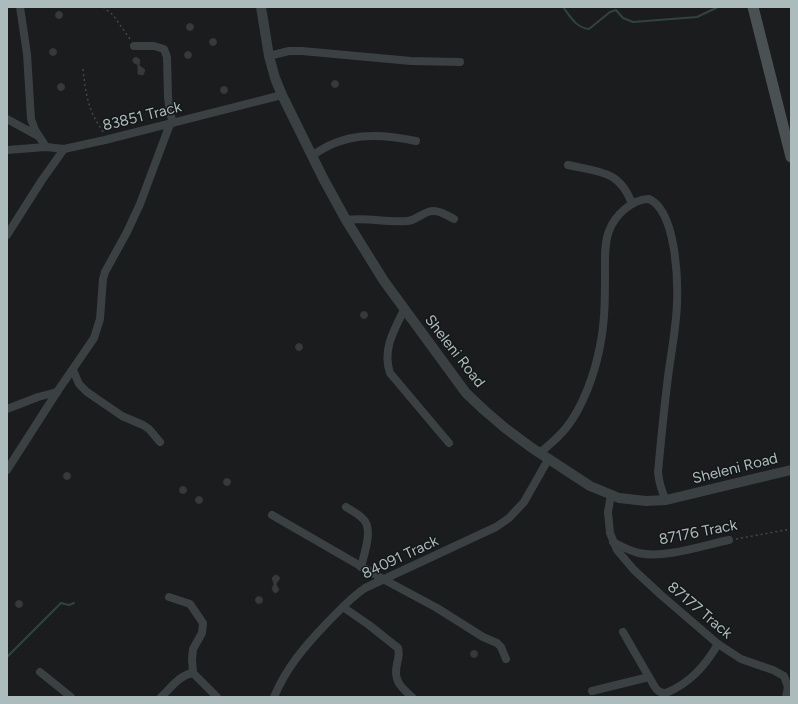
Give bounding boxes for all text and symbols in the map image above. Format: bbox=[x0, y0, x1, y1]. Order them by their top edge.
street label: 83851 Track bbox=[101, 97, 184, 135]
street label: Sheleni Road bbox=[421, 311, 489, 391]
street label: Sheleni Road bbox=[690, 449, 780, 487]
street label: 87176 Track bbox=[657, 515, 739, 548]
street label: 84091 Track bbox=[359, 531, 442, 583]
street label: 87177 Track bbox=[664, 578, 737, 643]

